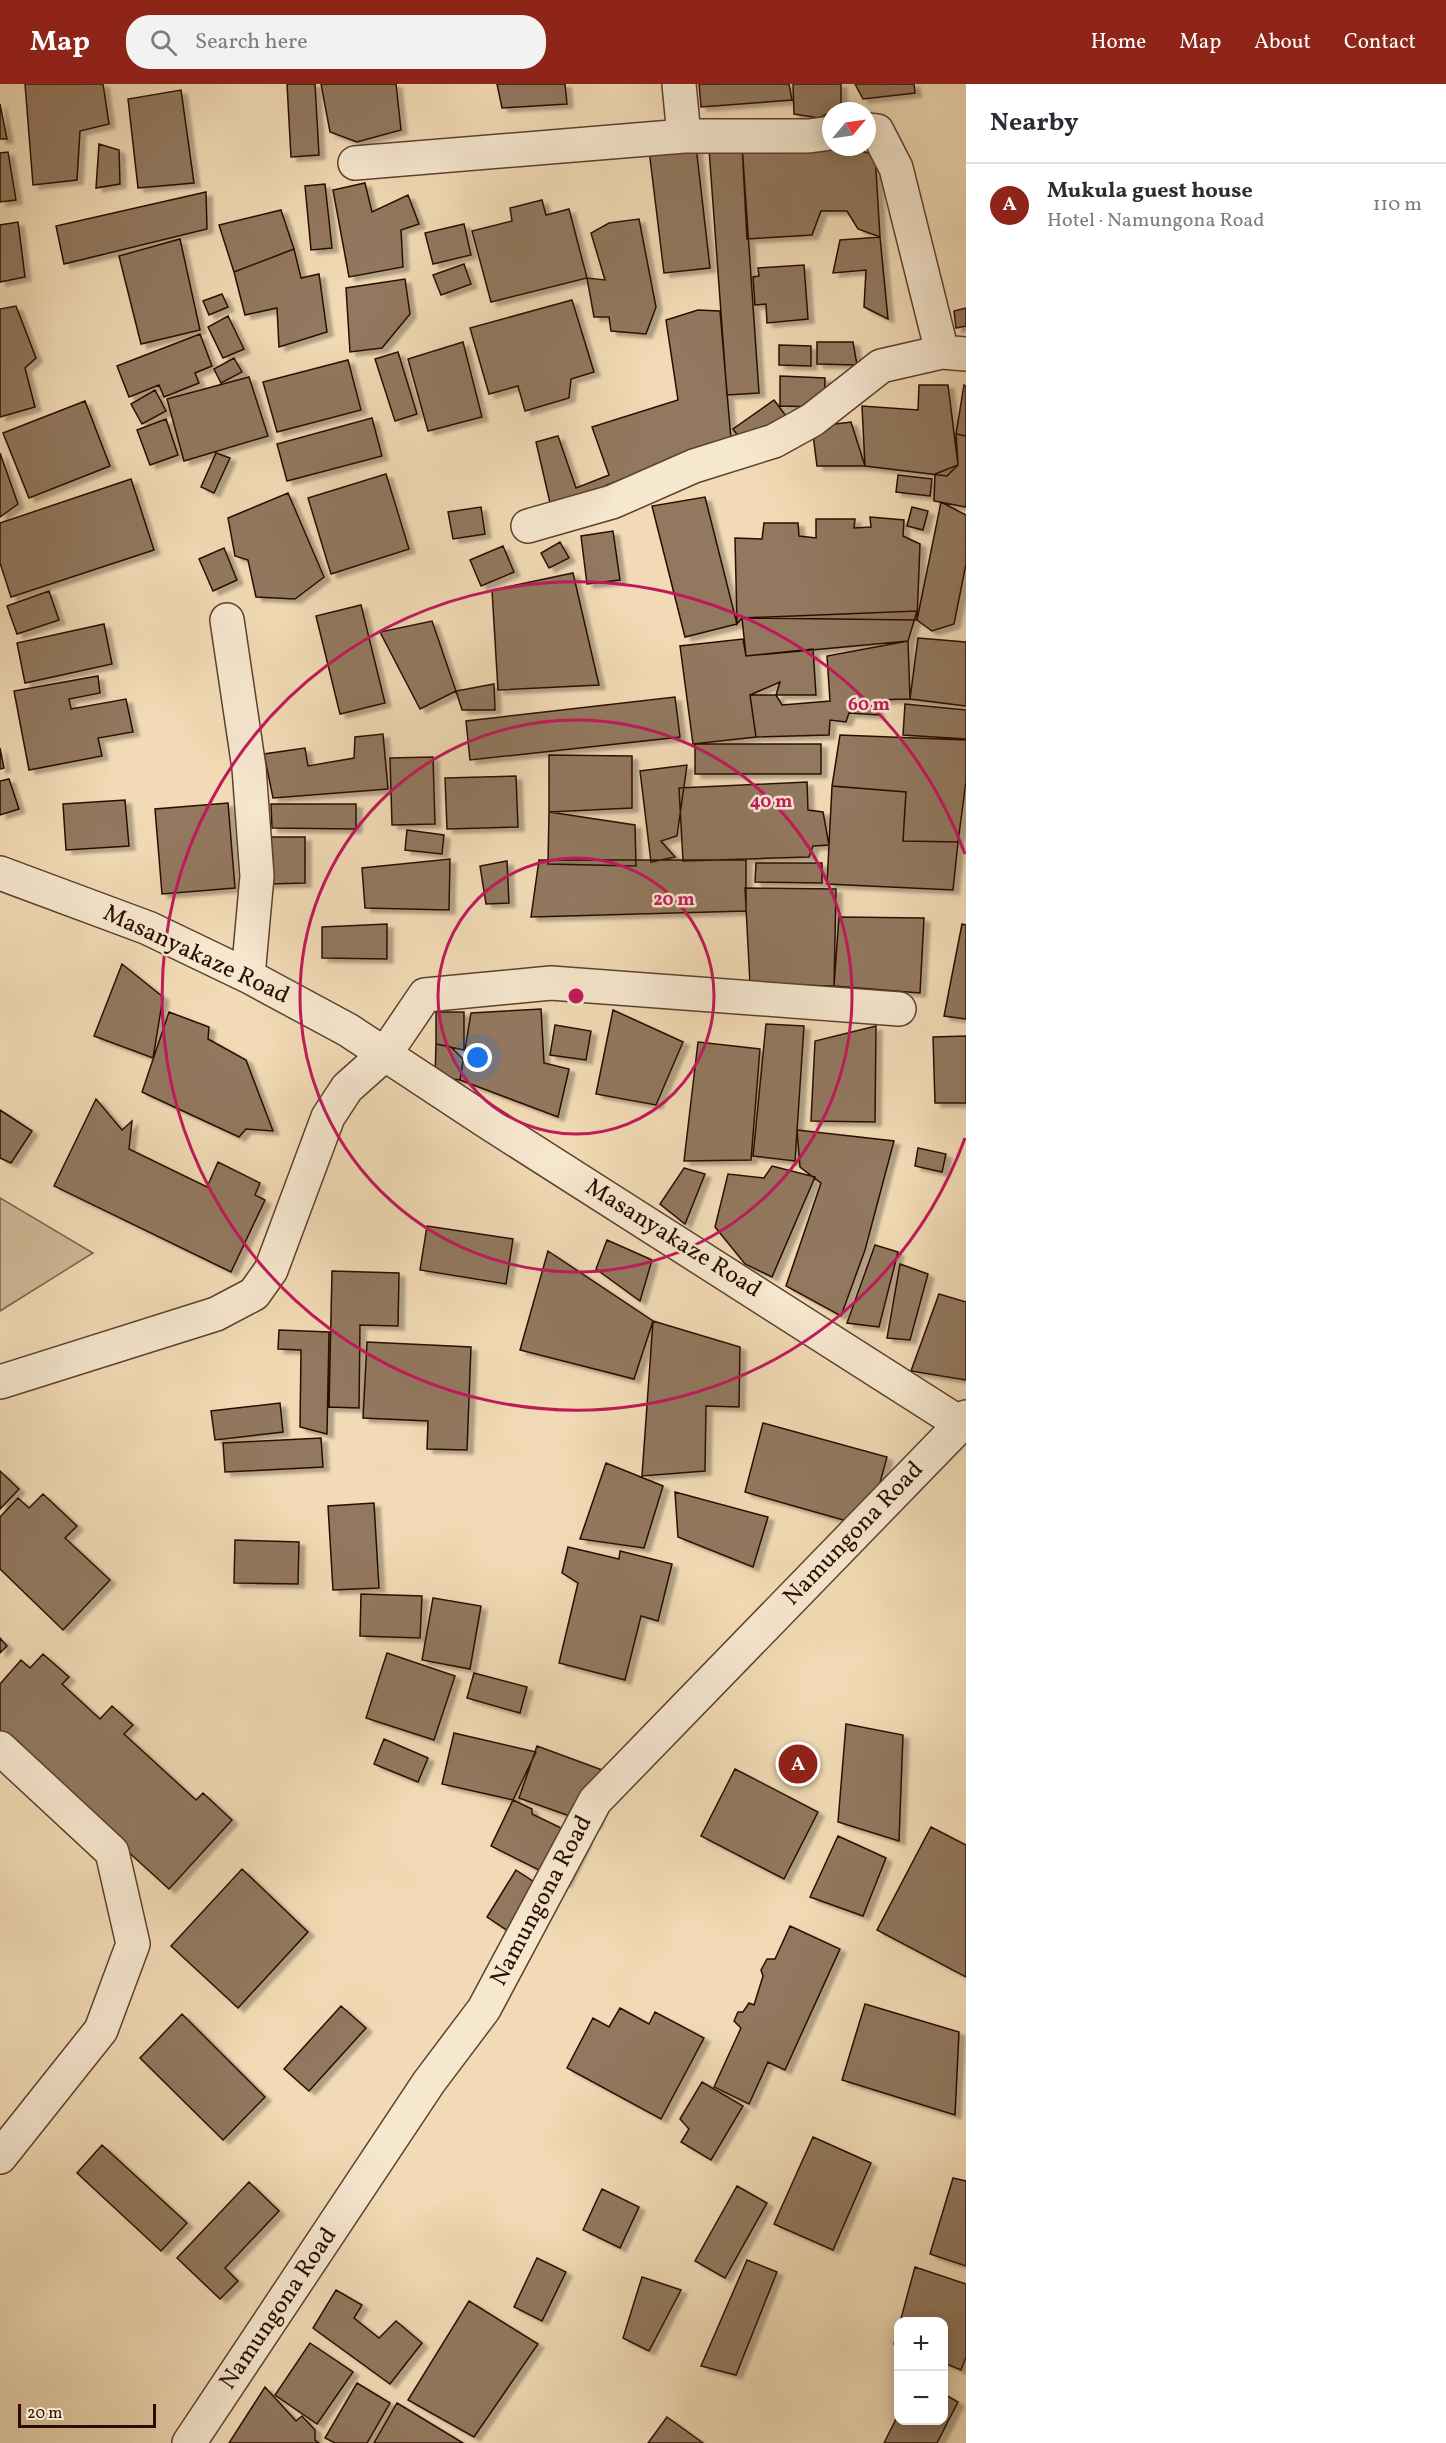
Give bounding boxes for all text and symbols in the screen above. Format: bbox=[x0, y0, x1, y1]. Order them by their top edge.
search box bbox=[126, 15, 546, 69]
text: Map bbox=[30, 23, 90, 62]
icon: search bbox=[147, 26, 180, 59]
text: Search here bbox=[195, 27, 308, 58]
text: Home bbox=[1091, 28, 1146, 57]
text: Map bbox=[1179, 28, 1221, 57]
text: About bbox=[1254, 28, 1311, 57]
text: Contact bbox=[1344, 28, 1416, 57]
north arrow bbox=[822, 102, 876, 156]
text: Nearby bbox=[990, 105, 1079, 141]
text: Mukula guest house bbox=[1047, 176, 1253, 207]
text: A bbox=[1002, 191, 1017, 219]
text: 110 m bbox=[1373, 191, 1422, 219]
text: Hotel · Namungona Road bbox=[1047, 207, 1265, 235]
text: 60 m bbox=[848, 693, 890, 718]
text: 40 m bbox=[750, 790, 792, 815]
text: 20 m bbox=[653, 888, 695, 913]
street label: Masanyakaze Road bbox=[97, 897, 295, 1013]
centre of rings bbox=[566, 986, 586, 1006]
your location bbox=[463, 1043, 492, 1072]
street label: Masanyakaze Road bbox=[578, 1171, 768, 1307]
street label: Namungona Road bbox=[776, 1454, 932, 1614]
pin: A bbox=[778, 1742, 818, 1786]
street label: Namungona Road bbox=[483, 1810, 601, 1992]
street label: Namungona Road bbox=[212, 2221, 346, 2397]
map controls bbox=[894, 2317, 948, 2425]
button: + bbox=[894, 2317, 948, 2371]
button: − bbox=[894, 2371, 948, 2425]
scale bar bbox=[18, 2401, 156, 2428]
text: 20 m bbox=[27, 2403, 62, 2425]

